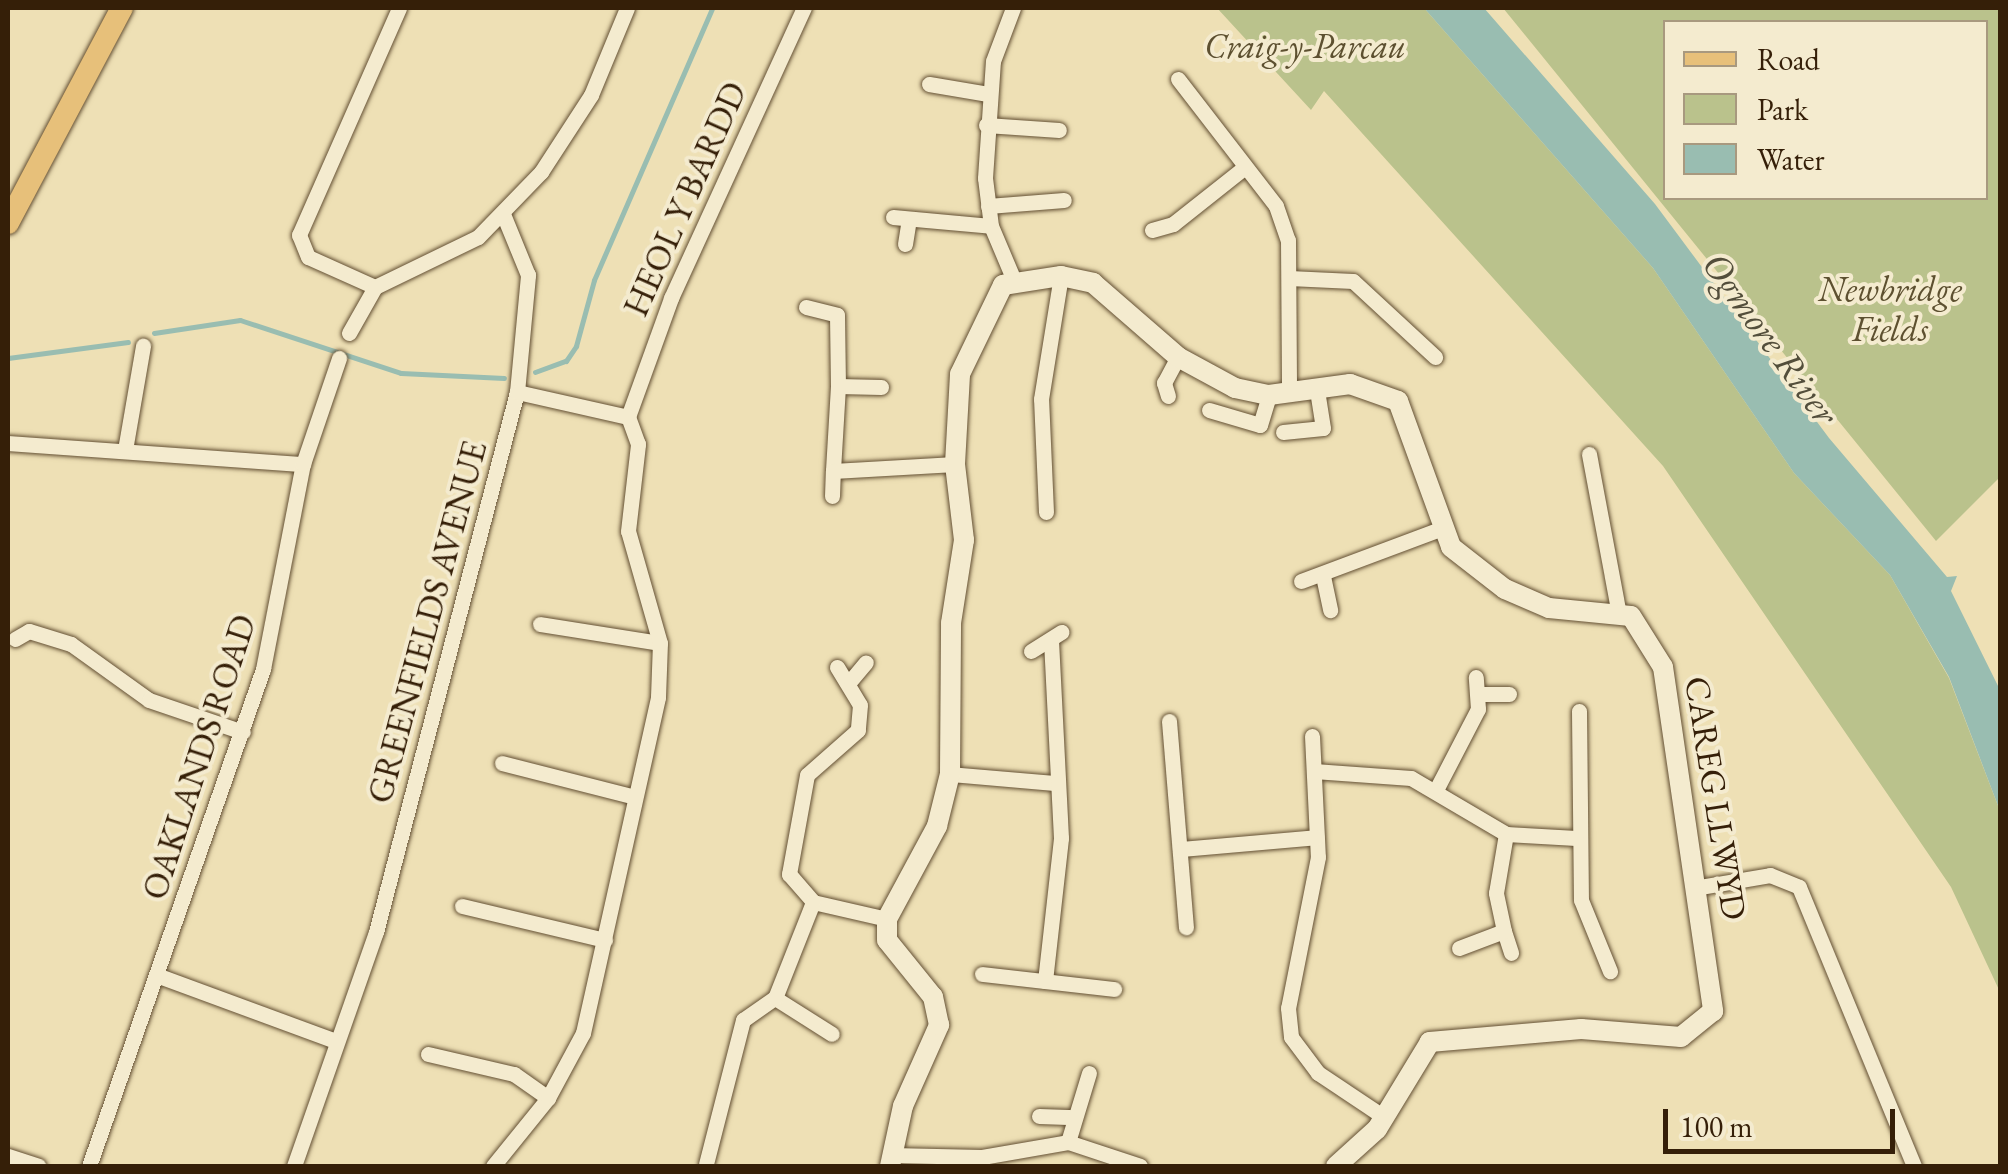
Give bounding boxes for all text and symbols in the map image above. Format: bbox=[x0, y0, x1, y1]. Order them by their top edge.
legend bbox=[1663, 20, 1988, 200]
park label: Craig-y-Parcau bbox=[1204, 25, 1406, 67]
text: Road bbox=[1757, 40, 1820, 79]
street label: HEOL Y BARDD bbox=[615, 75, 755, 323]
text: Park bbox=[1757, 90, 1808, 129]
text: Water bbox=[1757, 140, 1825, 179]
water label: Ogmore River bbox=[1693, 243, 1849, 433]
park label: Newbridge Fields bbox=[1818, 268, 1962, 350]
street label: GREENFIELDS AVENUE bbox=[358, 436, 496, 808]
street label: OAKLANDS ROAD bbox=[133, 609, 265, 905]
street label: CAREG LLWYD bbox=[1676, 673, 1756, 923]
scale bar bbox=[1668, 1089, 1900, 1151]
text: 100 m bbox=[1680, 1107, 1753, 1146]

